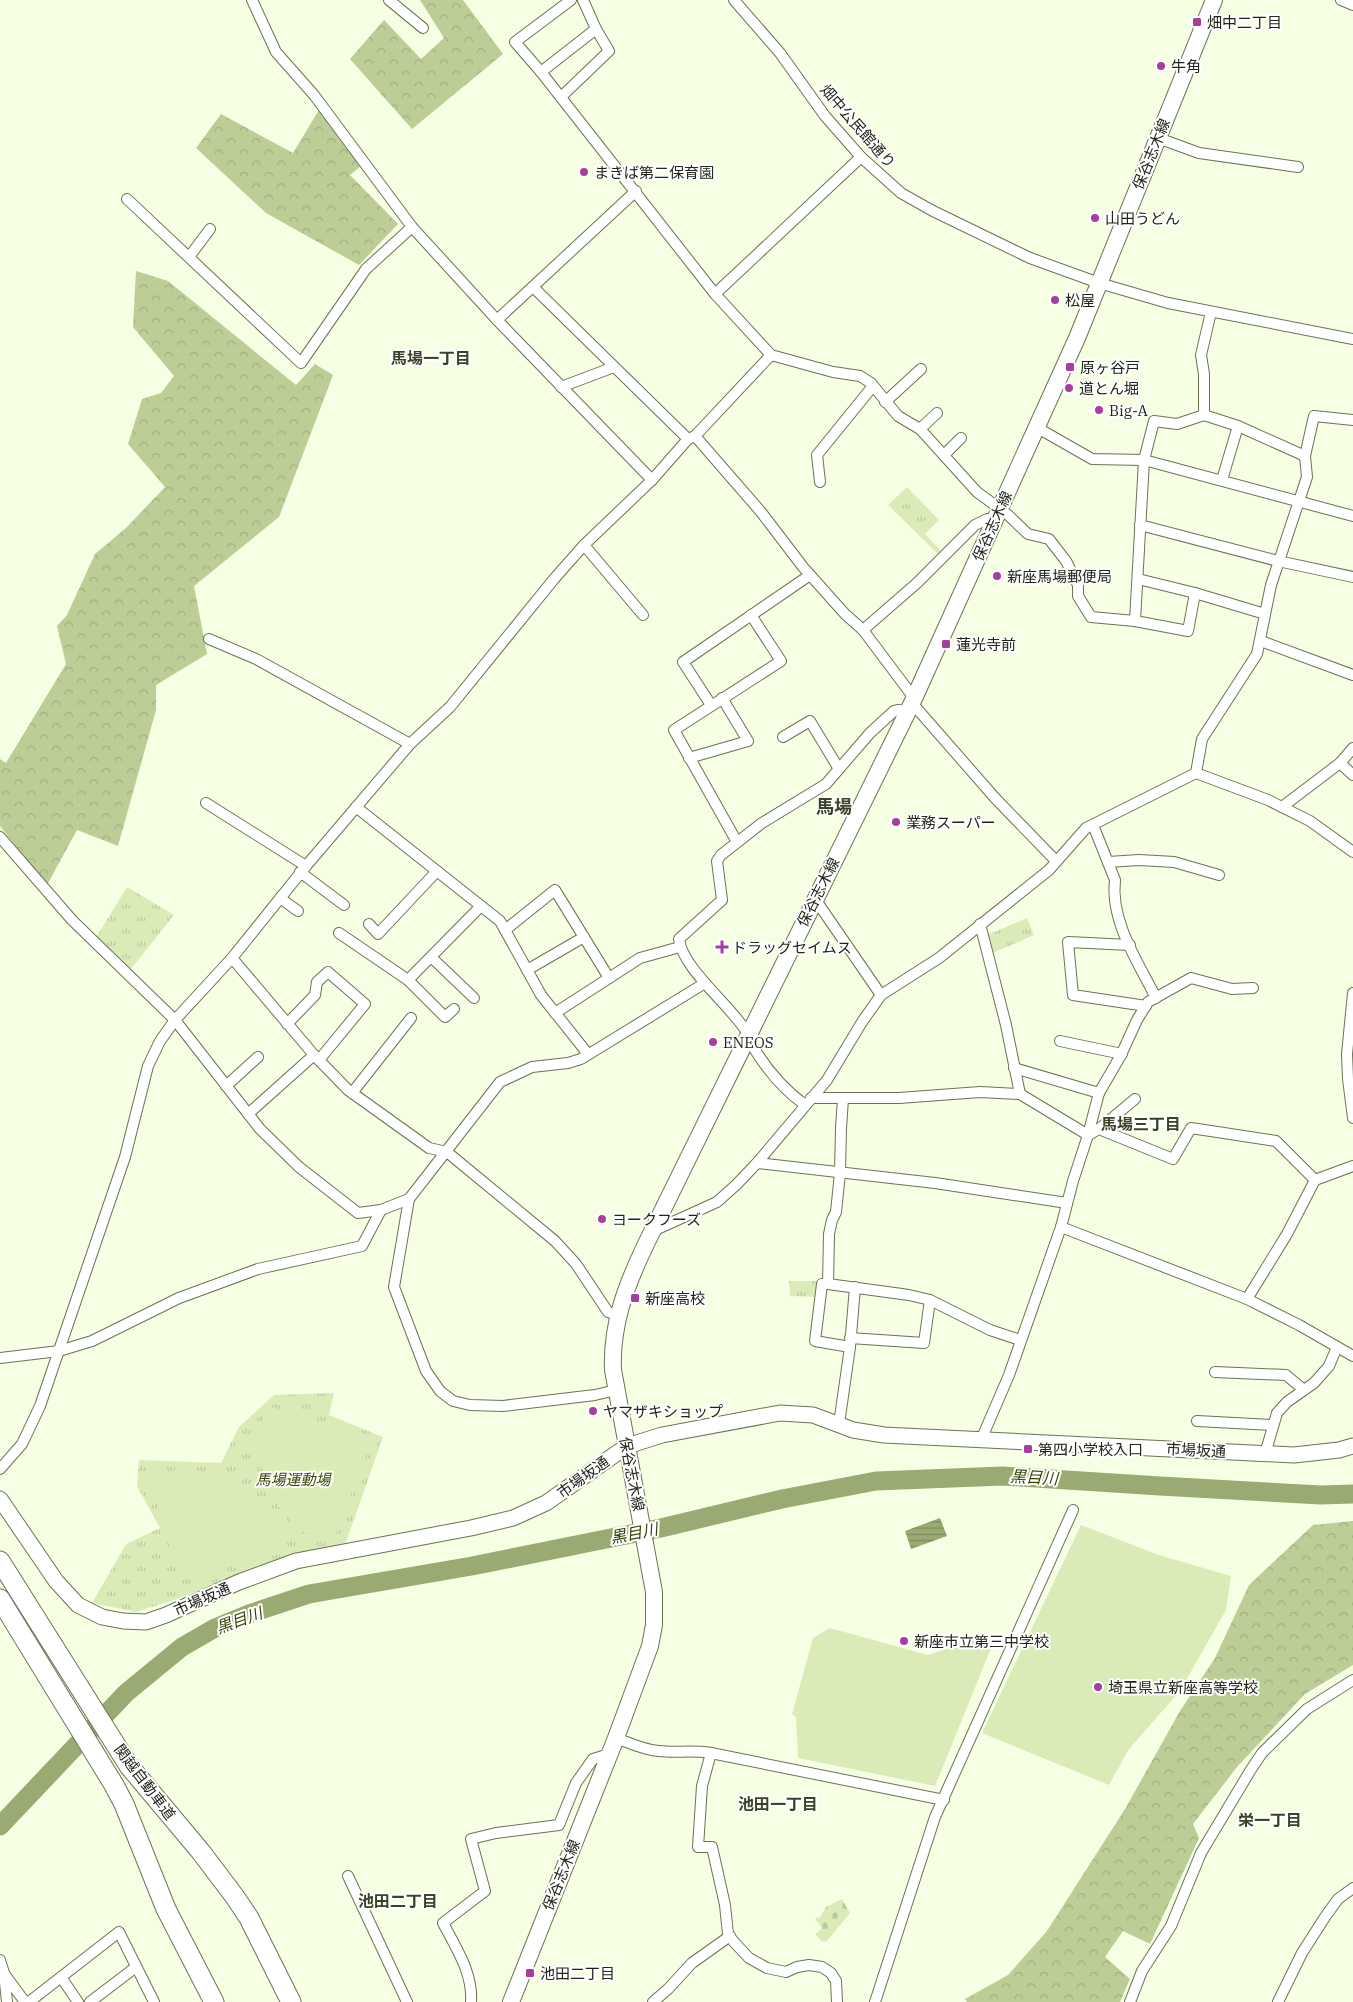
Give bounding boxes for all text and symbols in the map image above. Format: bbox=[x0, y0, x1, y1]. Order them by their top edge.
place label: 畑中二丁目 bbox=[1207, 13, 1282, 32]
marker: 畑中二丁目 bbox=[1191, 16, 1203, 28]
place label: 牛角 bbox=[1171, 57, 1201, 76]
marker: 牛角 bbox=[1155, 60, 1167, 72]
street label: 畑中公民館通り bbox=[816, 80, 900, 172]
street label: 保谷志木線 bbox=[1128, 116, 1174, 192]
place label: まきば第二保育園 bbox=[594, 163, 714, 182]
marker: まきば第二保育園 bbox=[578, 166, 590, 178]
place label: 山田うどん bbox=[1105, 209, 1180, 228]
marker: 山田うどん bbox=[1089, 212, 1101, 224]
place label: 松屋 bbox=[1065, 291, 1095, 310]
marker: 松屋 bbox=[1049, 294, 1061, 306]
district label: 馬場一丁目 bbox=[391, 348, 471, 368]
place label: 原ヶ谷戸 bbox=[1080, 358, 1140, 377]
marker: 原ヶ谷戸 bbox=[1064, 361, 1076, 373]
place label: 道とん堀 bbox=[1079, 379, 1139, 398]
marker: 道とん堀 bbox=[1063, 382, 1075, 394]
place label: Big-A bbox=[1109, 401, 1148, 420]
marker: Big-A bbox=[1093, 404, 1105, 416]
street label: 保谷志木線 bbox=[968, 488, 1016, 564]
place label: 新座馬場郵便局 bbox=[1007, 567, 1112, 586]
marker: 新座馬場郵便局 bbox=[991, 570, 1003, 582]
place label: 蓮光寺前 bbox=[956, 635, 1016, 654]
marker: 蓮光寺前 bbox=[940, 638, 952, 650]
district label: 馬場 bbox=[816, 795, 852, 818]
place label: 業務スーパー bbox=[906, 813, 996, 832]
marker: 業務スーパー bbox=[890, 816, 902, 828]
street label: 保谷志木線 bbox=[793, 854, 843, 930]
place label: ドラッグセイムス bbox=[732, 938, 852, 957]
marker: ドラッグセイムス bbox=[716, 941, 728, 953]
place label: ENEOS bbox=[723, 1033, 773, 1052]
marker: ENEOS bbox=[707, 1036, 719, 1048]
district label: 馬場三丁目 bbox=[1101, 1114, 1181, 1134]
place label: ヨークフーズ bbox=[612, 1210, 701, 1229]
marker: ヨークフーズ bbox=[596, 1213, 608, 1225]
place label: 新座高校 bbox=[645, 1289, 705, 1308]
marker: 新座高校 bbox=[629, 1292, 641, 1304]
place label: ヤマザキショップ bbox=[603, 1402, 723, 1421]
marker: ヤマザキショップ bbox=[587, 1405, 599, 1417]
street label: 保谷志木線 bbox=[616, 1435, 648, 1513]
street label: 市場坂通 bbox=[1166, 1439, 1226, 1461]
place label: 第四小学校入口 bbox=[1038, 1440, 1143, 1459]
marker: 第四小学校入口 bbox=[1022, 1443, 1034, 1455]
street label: 市場坂通 bbox=[553, 1452, 613, 1502]
water label: 黒目川 bbox=[1010, 1466, 1060, 1488]
park label: 馬場運動場 bbox=[255, 1470, 332, 1489]
water label: 黒目川 bbox=[609, 1518, 661, 1547]
street label: 市場坂通 bbox=[171, 1578, 233, 1620]
water label: 黒目川 bbox=[213, 1602, 267, 1638]
place label: 新座市立第三中学校 bbox=[914, 1632, 1049, 1651]
marker: 新座市立第三中学校 bbox=[898, 1635, 910, 1647]
place label: 埼玉県立新座高等学校 bbox=[1108, 1678, 1258, 1697]
marker: 埼玉県立新座高等学校 bbox=[1092, 1681, 1104, 1693]
street label: 関越自動車道 bbox=[110, 1740, 180, 1824]
district label: 池田一丁目 bbox=[738, 1794, 818, 1814]
district label: 栄一丁目 bbox=[1238, 1810, 1302, 1830]
street label: 保谷志木線 bbox=[538, 1837, 584, 1913]
district label: 池田二丁目 bbox=[358, 1891, 438, 1911]
place label: 池田二丁目 bbox=[540, 1964, 615, 1983]
marker: 池田二丁目 bbox=[524, 1967, 536, 1979]

